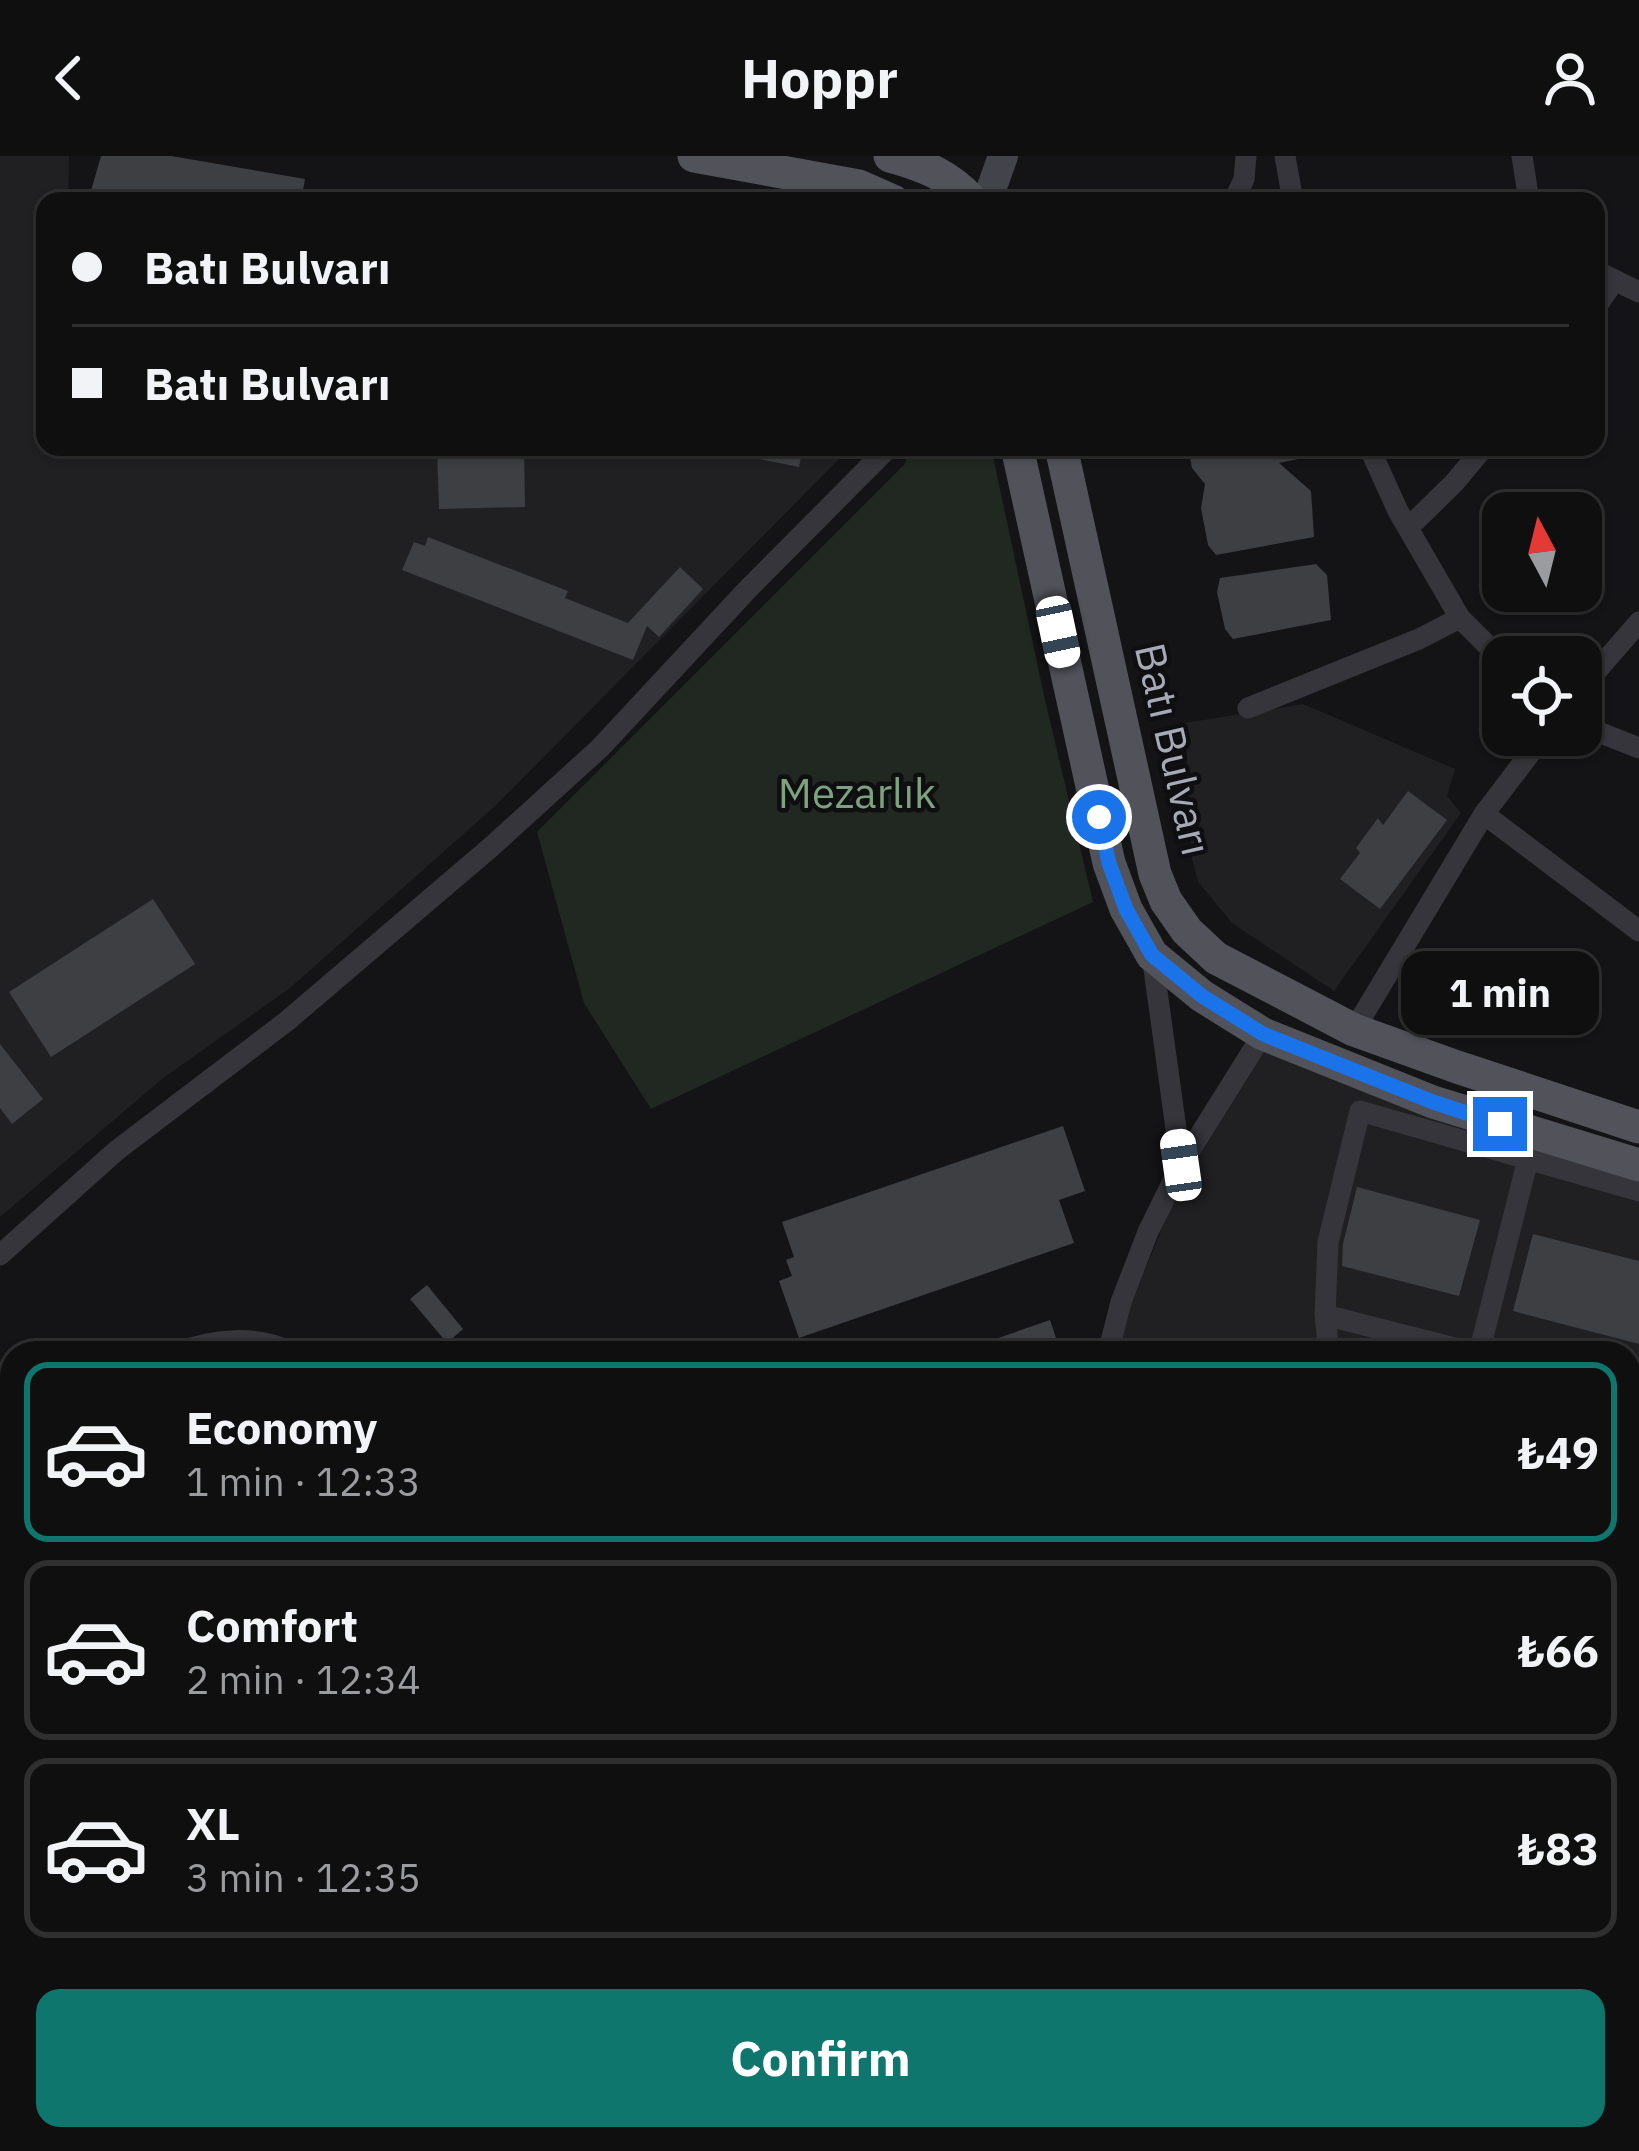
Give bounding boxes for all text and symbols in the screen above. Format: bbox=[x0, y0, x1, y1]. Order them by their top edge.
text: Hoppr bbox=[741, 43, 898, 113]
icon: back bbox=[36, 45, 102, 111]
icon: person bbox=[1537, 45, 1603, 111]
text: Batı Bulvarı bbox=[144, 238, 391, 296]
text: Batı Bulvarı bbox=[144, 354, 391, 412]
north arrow bbox=[1482, 492, 1602, 612]
map controls bbox=[1482, 492, 1602, 756]
car bbox=[1033, 593, 1083, 671]
button: locate bbox=[1482, 636, 1602, 756]
street label: Batı Bulvarı bbox=[1123, 638, 1225, 860]
park label: Mezarlık bbox=[778, 765, 936, 820]
route start bbox=[1072, 790, 1126, 844]
callout: 1 min bbox=[1401, 950, 1599, 1034]
text: 1 min bbox=[1449, 967, 1551, 1018]
route end bbox=[1473, 1097, 1527, 1151]
car bbox=[1158, 1127, 1204, 1203]
icon: car bbox=[42, 1398, 150, 1506]
text: Economy bbox=[186, 1398, 377, 1456]
text: ₺49 bbox=[1518, 1423, 1599, 1481]
text: 1 min · 12:33 bbox=[186, 1456, 421, 1507]
icon: car bbox=[42, 1596, 150, 1704]
text: Comfort bbox=[186, 1596, 358, 1654]
text: ₺66 bbox=[1518, 1621, 1599, 1679]
text: 2 min · 12:34 bbox=[186, 1654, 421, 1705]
icon: car bbox=[42, 1794, 150, 1902]
text: XL bbox=[186, 1794, 240, 1852]
text: ₺83 bbox=[1518, 1819, 1599, 1877]
text: 3 min · 12:35 bbox=[186, 1852, 421, 1903]
button: Confirm bbox=[36, 1989, 1605, 2127]

